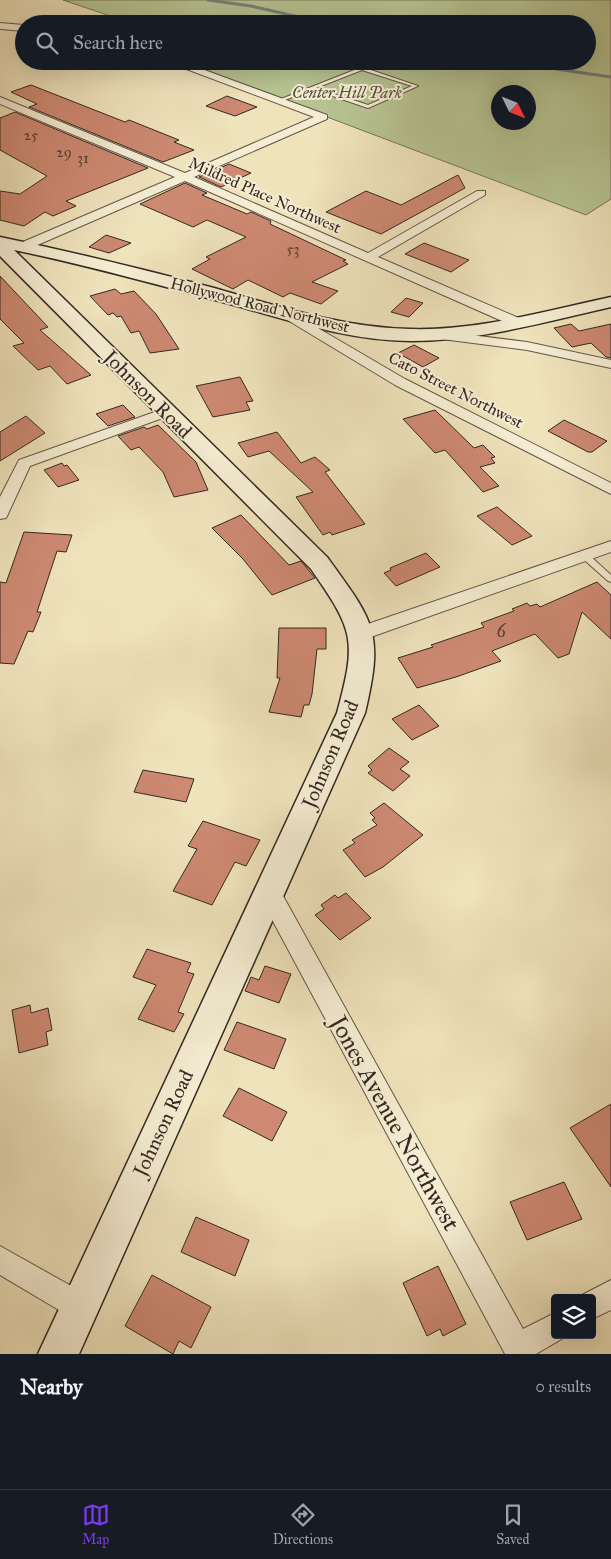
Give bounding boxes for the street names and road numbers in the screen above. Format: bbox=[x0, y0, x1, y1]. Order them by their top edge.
street label: Mildred Place Northwest bbox=[186, 153, 344, 237]
street label: Hollywood Road Northwest bbox=[169, 274, 352, 337]
street label: Johnson Road bbox=[97, 343, 197, 444]
street label: Cato Street Northwest bbox=[386, 348, 527, 432]
street label: Johnson Road bbox=[296, 696, 364, 814]
street label: Jones Avenue Northwest bbox=[322, 1008, 467, 1236]
street label: Johnson Road bbox=[127, 1066, 199, 1182]

